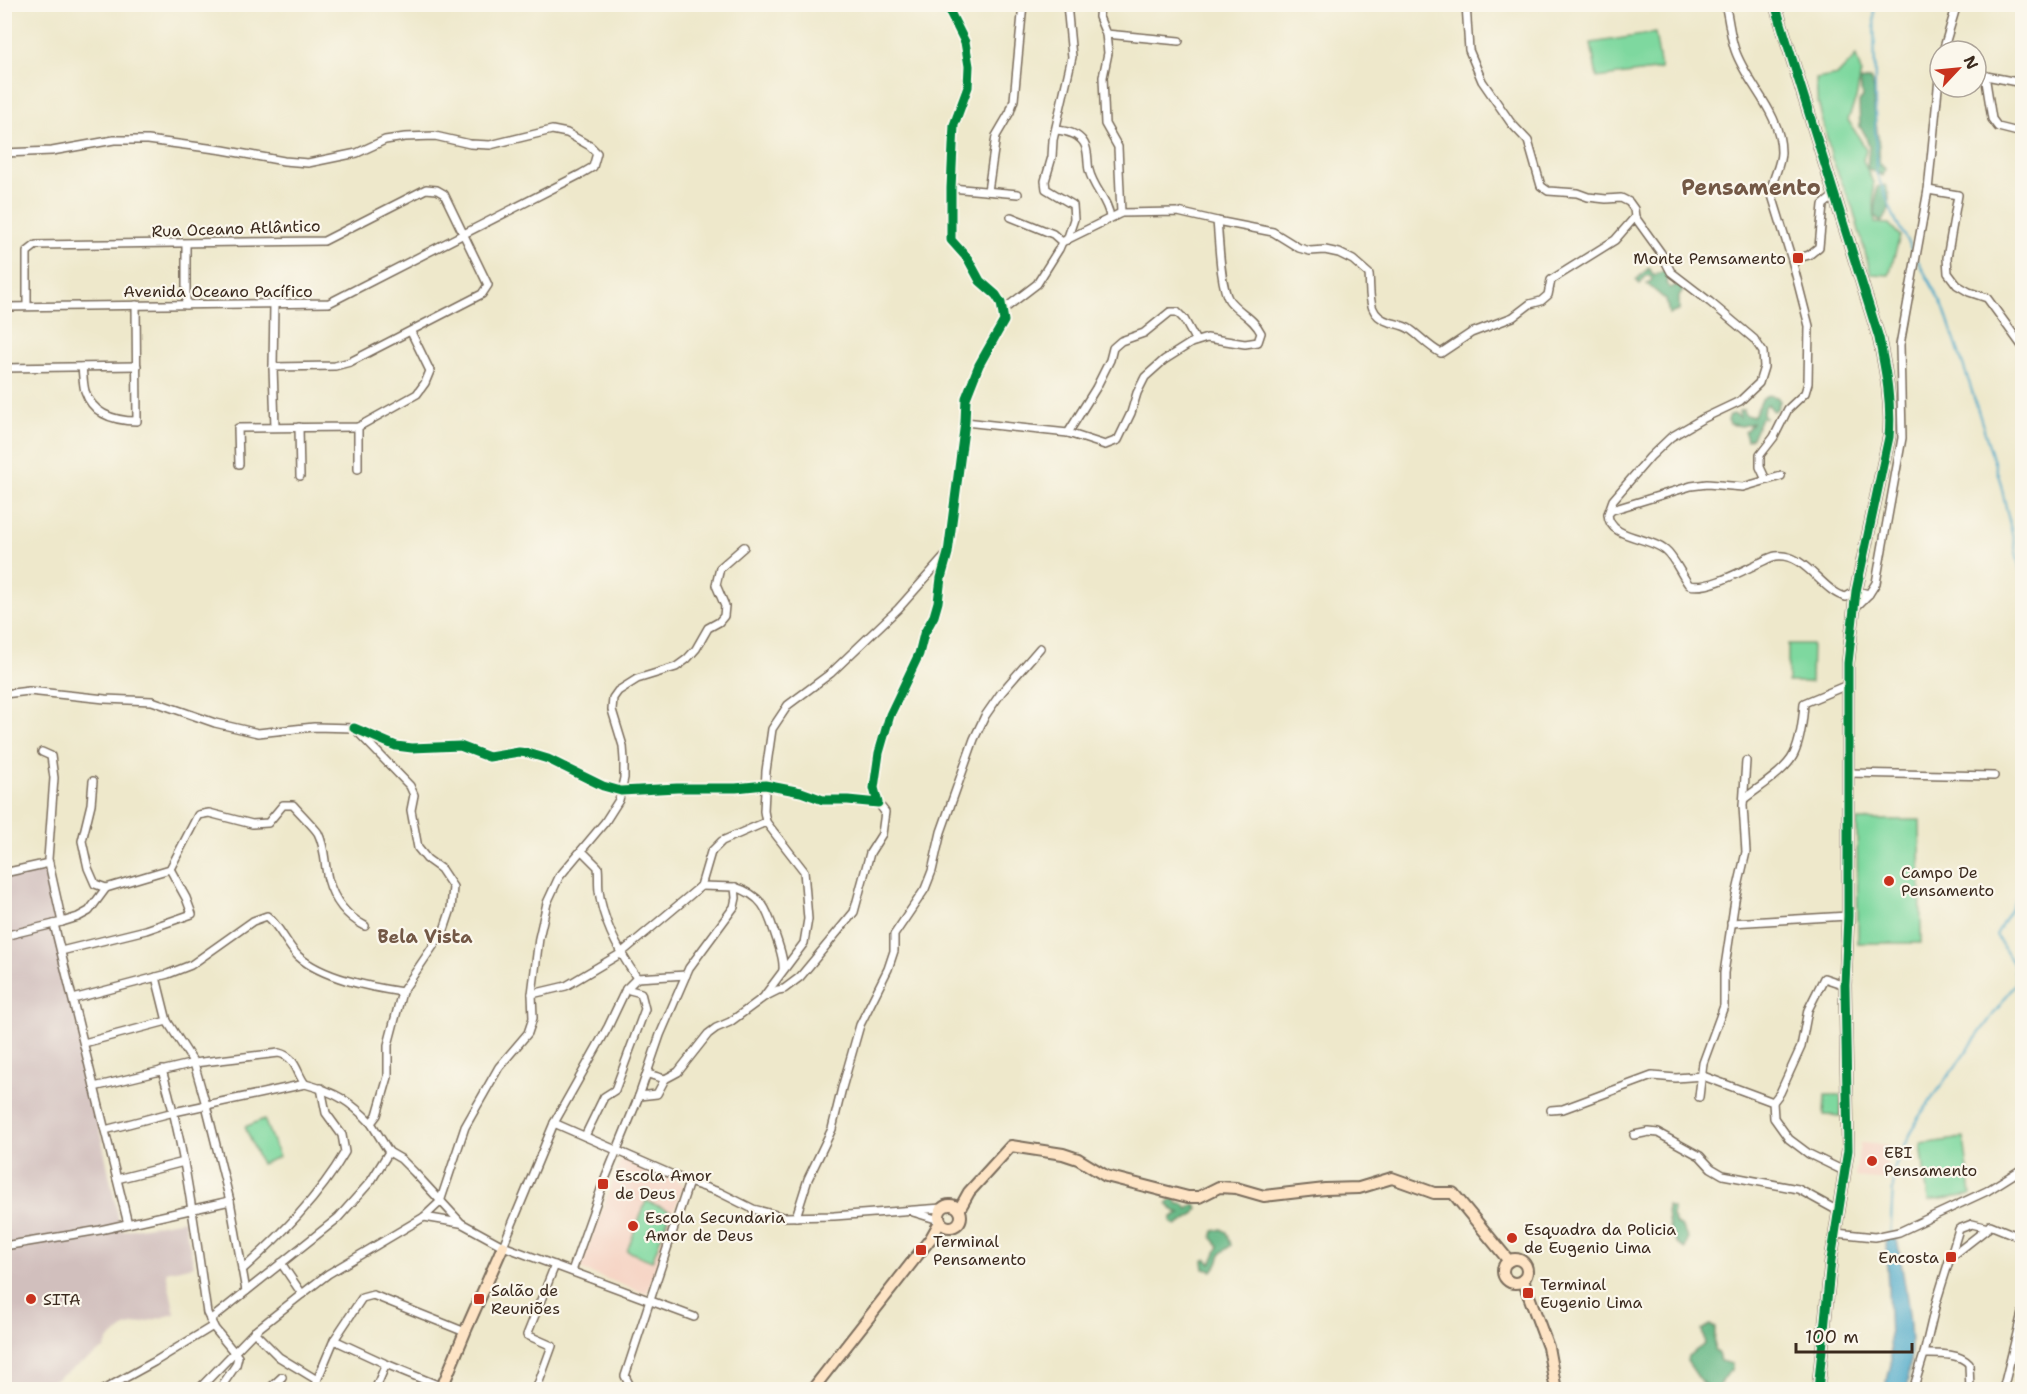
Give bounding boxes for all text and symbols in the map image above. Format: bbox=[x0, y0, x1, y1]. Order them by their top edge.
north arrow bbox=[1928, 39, 1988, 99]
text: N bbox=[1959, 52, 1983, 73]
district label: Pensamento bbox=[1681, 173, 1821, 202]
street label: Rua Oceano Atlântico bbox=[151, 215, 321, 242]
place label: Monte Pemsamento bbox=[1633, 248, 1786, 269]
marker: Monte Pemsamento bbox=[1791, 251, 1805, 265]
street label: Avenida Oceano Pacífico bbox=[123, 281, 313, 302]
place label: Campo De Pensamento bbox=[1901, 862, 1994, 901]
marker: Campo De Pensamento bbox=[1882, 874, 1896, 888]
district label: Bela Vista bbox=[378, 925, 473, 949]
place label: EBI Pensamento bbox=[1884, 1142, 1977, 1181]
marker: EBI Pensamento bbox=[1865, 1154, 1879, 1168]
place label: Escola Amor de Deus bbox=[615, 1165, 712, 1204]
marker: Escola Amor de Deus bbox=[596, 1177, 610, 1191]
place label: Escola Secundaria Amor de Deus bbox=[645, 1207, 785, 1246]
marker: Escola Secundaria Amor de Deus bbox=[626, 1219, 640, 1233]
place label: Esquadra da Policia de Eugenio Lima bbox=[1524, 1219, 1676, 1258]
place label: Terminal Pensamento bbox=[933, 1231, 1026, 1270]
marker: Esquadra da Policia de Eugenio Lima bbox=[1505, 1231, 1519, 1245]
marker: Terminal Pensamento bbox=[914, 1243, 928, 1257]
place label: Encosta bbox=[1878, 1247, 1939, 1268]
marker: Encosta bbox=[1944, 1250, 1958, 1264]
place label: Terminal Eugenio Lima bbox=[1540, 1274, 1643, 1313]
place label: Salão de Reuniões bbox=[491, 1280, 560, 1319]
marker: Terminal Eugenio Lima bbox=[1521, 1286, 1535, 1300]
place label: SITA bbox=[43, 1289, 81, 1310]
marker: SITA bbox=[24, 1292, 38, 1306]
marker: Salão de Reuniões bbox=[472, 1292, 486, 1306]
scale bar bbox=[1796, 1316, 1912, 1354]
text: 100 m bbox=[1805, 1325, 1859, 1349]

